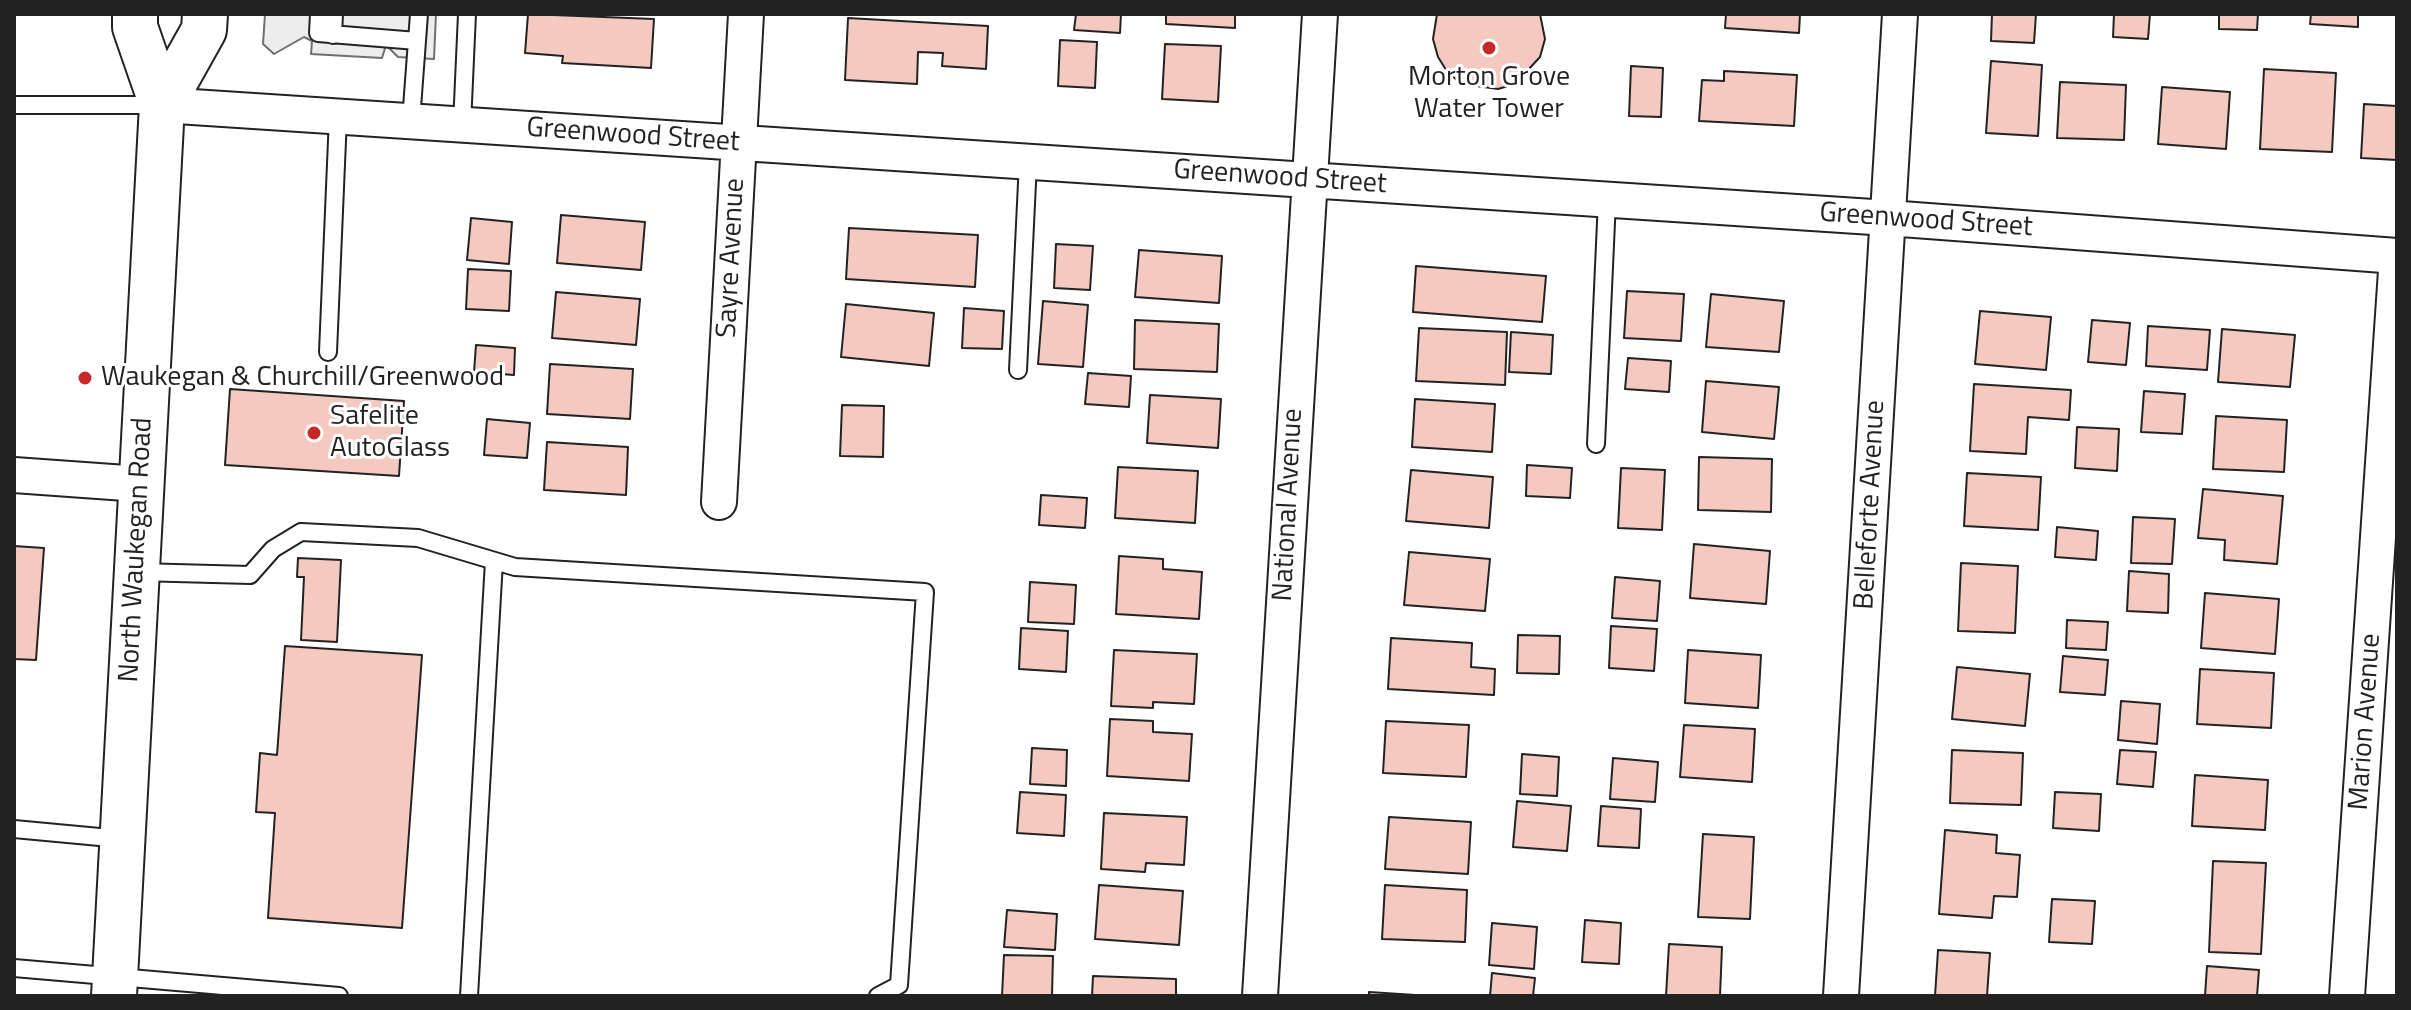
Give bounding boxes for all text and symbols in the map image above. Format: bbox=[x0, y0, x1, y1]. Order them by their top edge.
marker: Morton Grove Water Tower bbox=[1480, 39, 1498, 57]
place label: Morton Grove Water Tower bbox=[1408, 61, 1570, 127]
street label: Greenwood Street bbox=[525, 112, 741, 160]
street label: Greenwood Street bbox=[1172, 154, 1388, 202]
street label: Sayre Avenue bbox=[711, 177, 753, 339]
street label: Greenwood Street bbox=[1818, 197, 2034, 245]
place label: Waukegan & Churchill/Greenwood bbox=[101, 361, 504, 395]
marker: Waukegan & Churchill/Greenwood bbox=[76, 369, 94, 387]
street label: Belleforte Avenue bbox=[1849, 399, 1893, 611]
place label: Safelite AutoGlass bbox=[330, 400, 450, 466]
street label: National Avenue bbox=[1267, 408, 1311, 602]
street label: North Waukegan Road bbox=[113, 417, 161, 683]
marker: Safelite AutoGlass bbox=[305, 424, 323, 442]
street label: Marion Avenue bbox=[2343, 633, 2389, 811]

